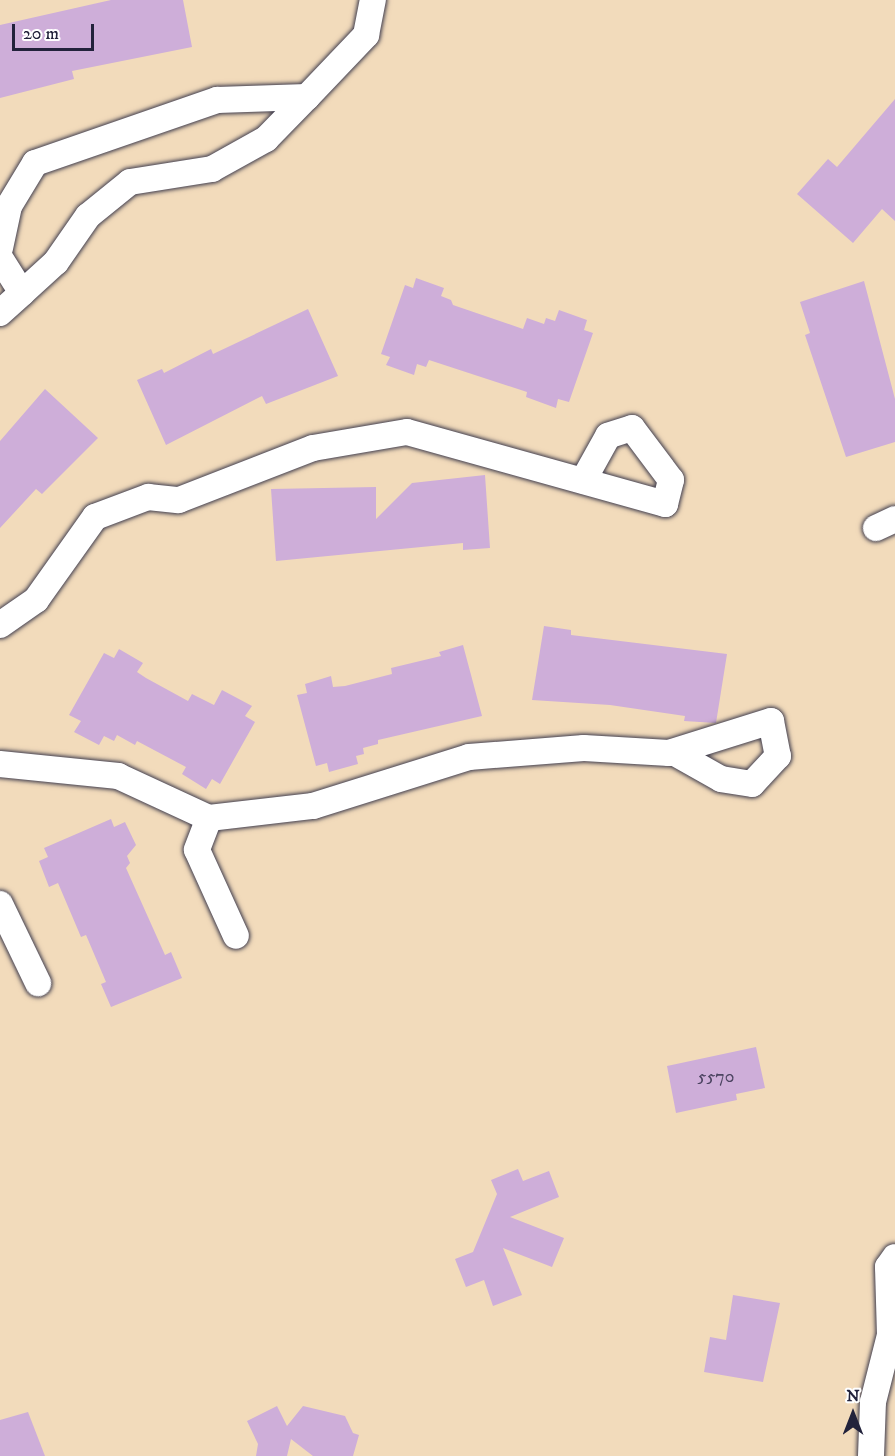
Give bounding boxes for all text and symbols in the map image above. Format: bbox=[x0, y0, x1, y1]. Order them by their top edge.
scale bar bbox=[15, 12, 98, 50]
text: 20 m bbox=[23, 23, 59, 45]
house number: 5570 bbox=[697, 1066, 735, 1088]
north arrow bbox=[823, 1384, 883, 1444]
text: N bbox=[846, 1386, 860, 1406]

